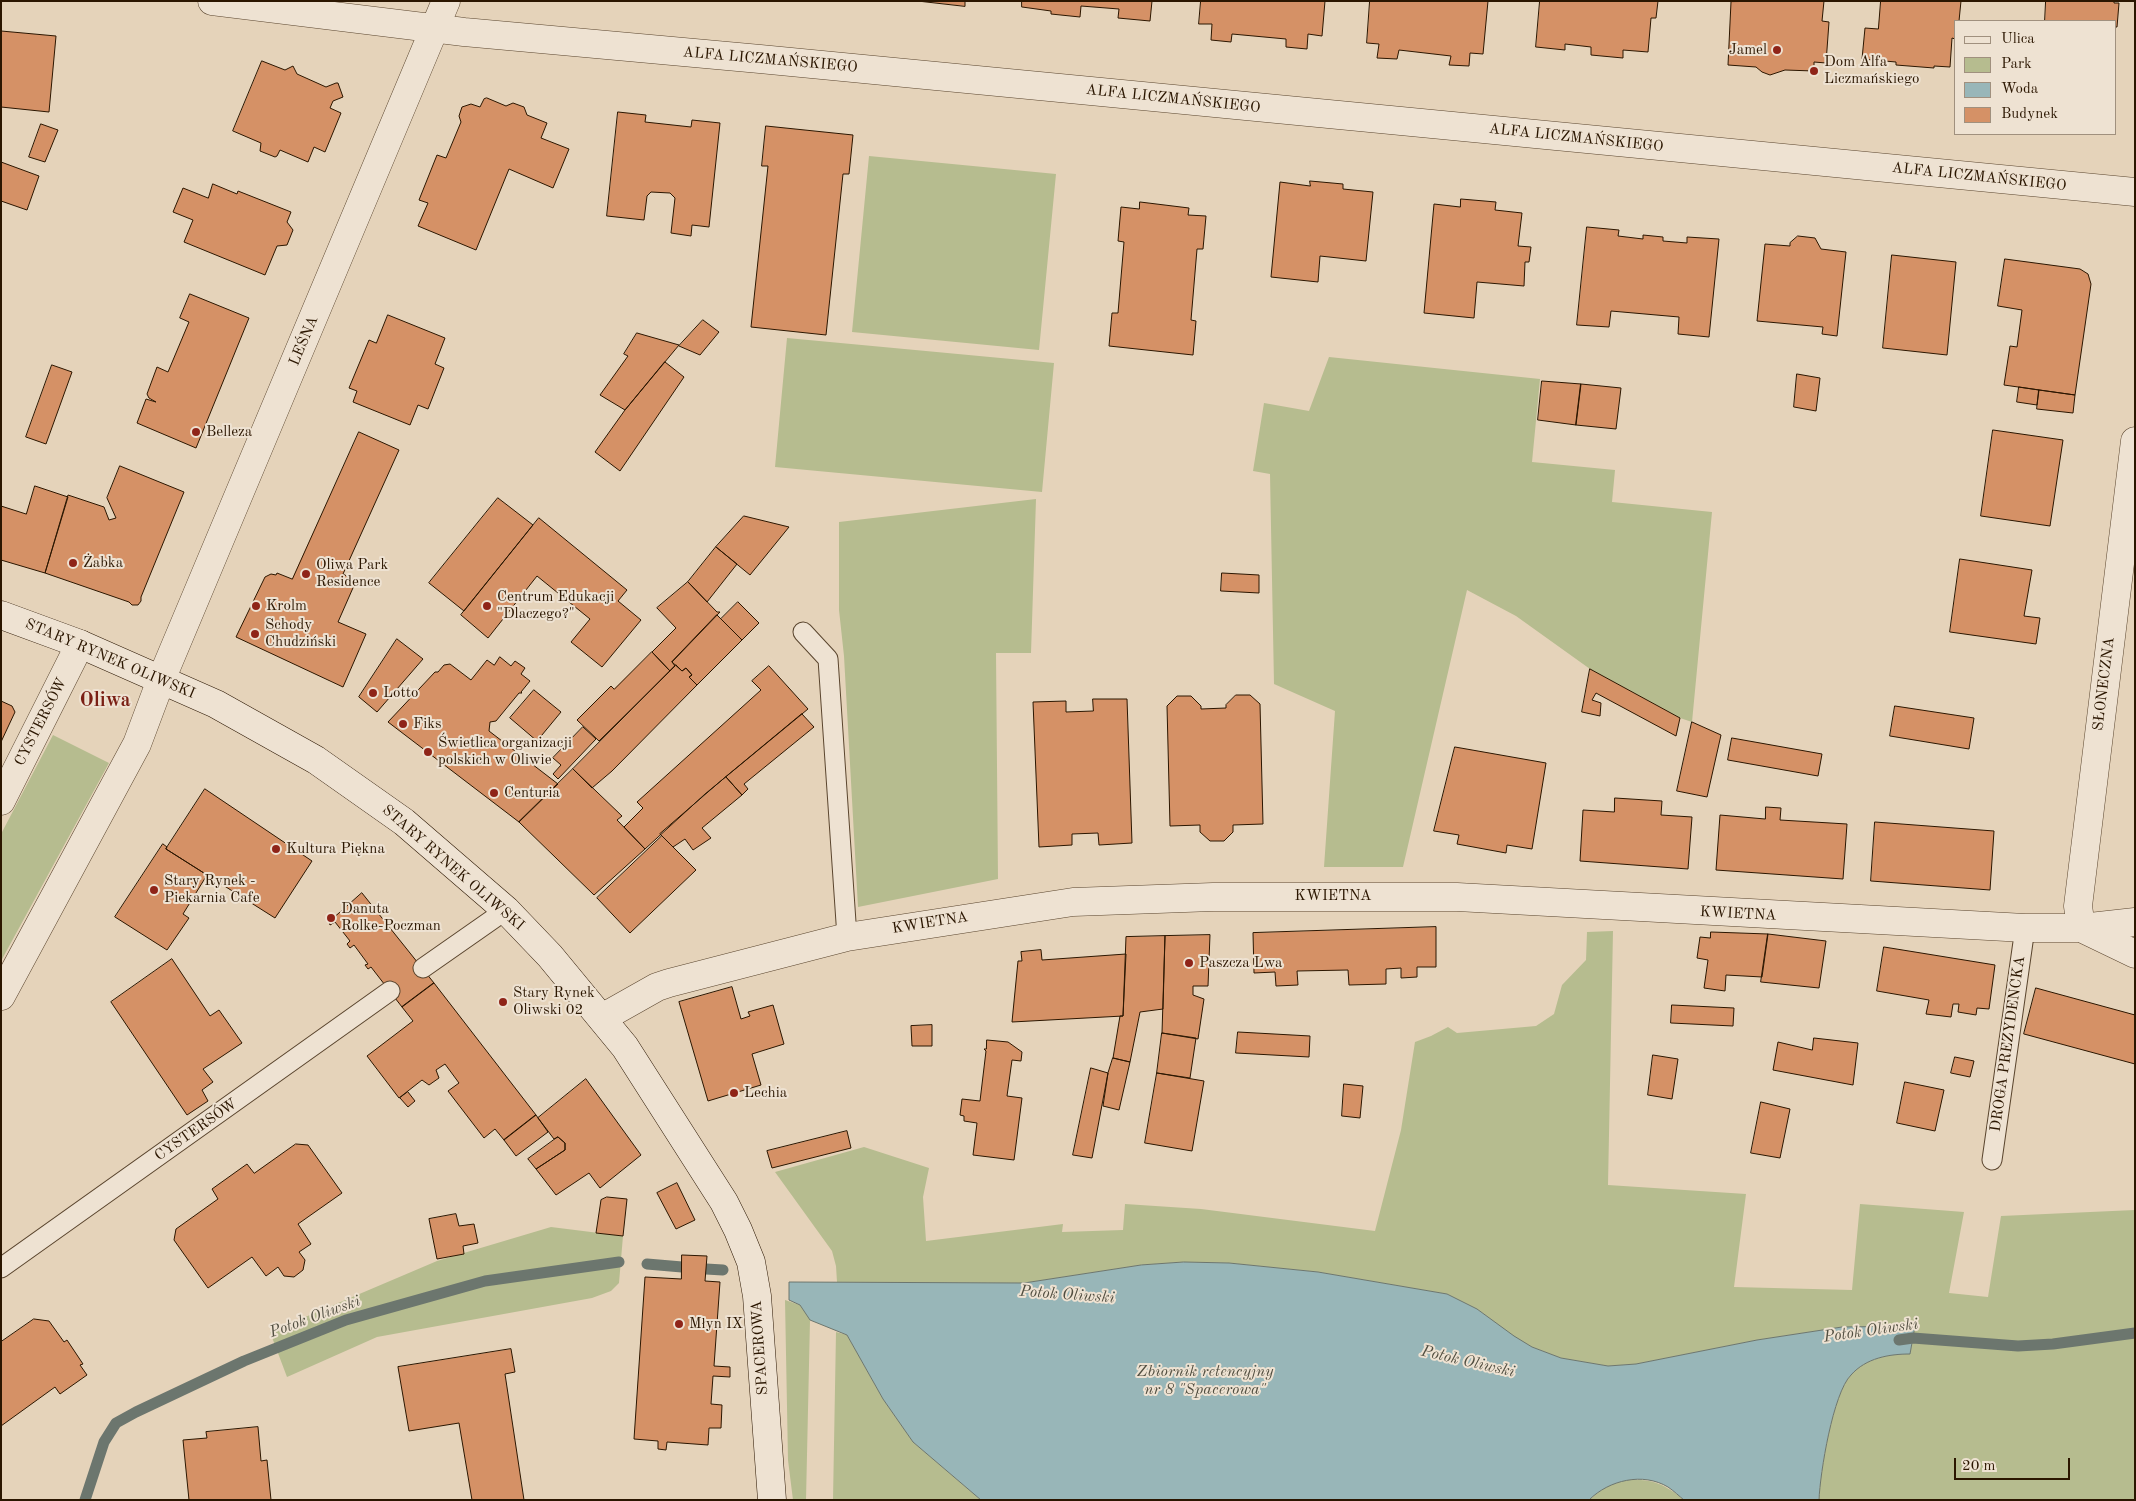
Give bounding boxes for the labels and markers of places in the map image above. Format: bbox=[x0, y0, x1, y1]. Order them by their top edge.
place label: Jamel bbox=[1729, 41, 1767, 59]
marker: Jamel bbox=[1771, 44, 1783, 56]
place label: Dom Alfa Liczmańskiego bbox=[1824, 53, 1919, 88]
marker: Dom Alfa Liczmańskiego bbox=[1808, 65, 1820, 77]
place label: Belleza bbox=[206, 423, 252, 441]
marker: Belleza bbox=[190, 426, 202, 438]
place label: Żabka bbox=[83, 554, 123, 572]
place label: Oliwa Park Residence bbox=[316, 556, 388, 591]
marker: Żabka bbox=[67, 557, 79, 569]
marker: Oliwa Park Residence bbox=[300, 568, 312, 580]
place label: Centrum Edukacji "Dlaczego?" bbox=[497, 588, 614, 623]
place label: Krolm bbox=[266, 597, 307, 615]
marker: Krolm bbox=[250, 600, 262, 612]
marker: Centrum Edukacji "Dlaczego?" bbox=[481, 600, 493, 612]
place label: Schody Chudziński bbox=[265, 616, 336, 651]
marker: Schody Chudziński bbox=[249, 628, 261, 640]
place label: Lotto bbox=[383, 684, 418, 702]
marker: Lotto bbox=[367, 687, 379, 699]
place label: Fiks bbox=[413, 715, 441, 733]
marker: Fiks bbox=[397, 718, 409, 730]
place label: Świetlica organizacji polskich w Oliwie bbox=[438, 734, 572, 769]
marker: Świetlica organizacji polskich w Oliwie bbox=[422, 746, 434, 758]
place label: Centuria bbox=[504, 784, 560, 802]
marker: Centuria bbox=[488, 787, 500, 799]
place label: Kultura Piękna bbox=[286, 840, 385, 858]
marker: Kultura Piękna bbox=[270, 843, 282, 855]
place label: Stary Rynek - Piekarnia Cafe bbox=[164, 872, 260, 907]
marker: Stary Rynek - Piekarnia Cafe bbox=[148, 884, 160, 896]
place label: Danuta Rolke-Poczman bbox=[341, 900, 441, 935]
marker: Danuta Rolke-Poczman bbox=[325, 912, 337, 924]
place label: Paszcza Lwa bbox=[1199, 954, 1282, 972]
marker: Paszcza Lwa bbox=[1183, 957, 1195, 969]
place label: Stary Rynek Oliwski 02 bbox=[513, 984, 595, 1019]
marker: Stary Rynek Oliwski 02 bbox=[497, 996, 509, 1008]
place label: Lechia bbox=[744, 1084, 787, 1102]
marker: Lechia bbox=[728, 1087, 740, 1099]
place label: Młyn IX bbox=[689, 1315, 743, 1333]
marker: Młyn IX bbox=[673, 1318, 685, 1330]

